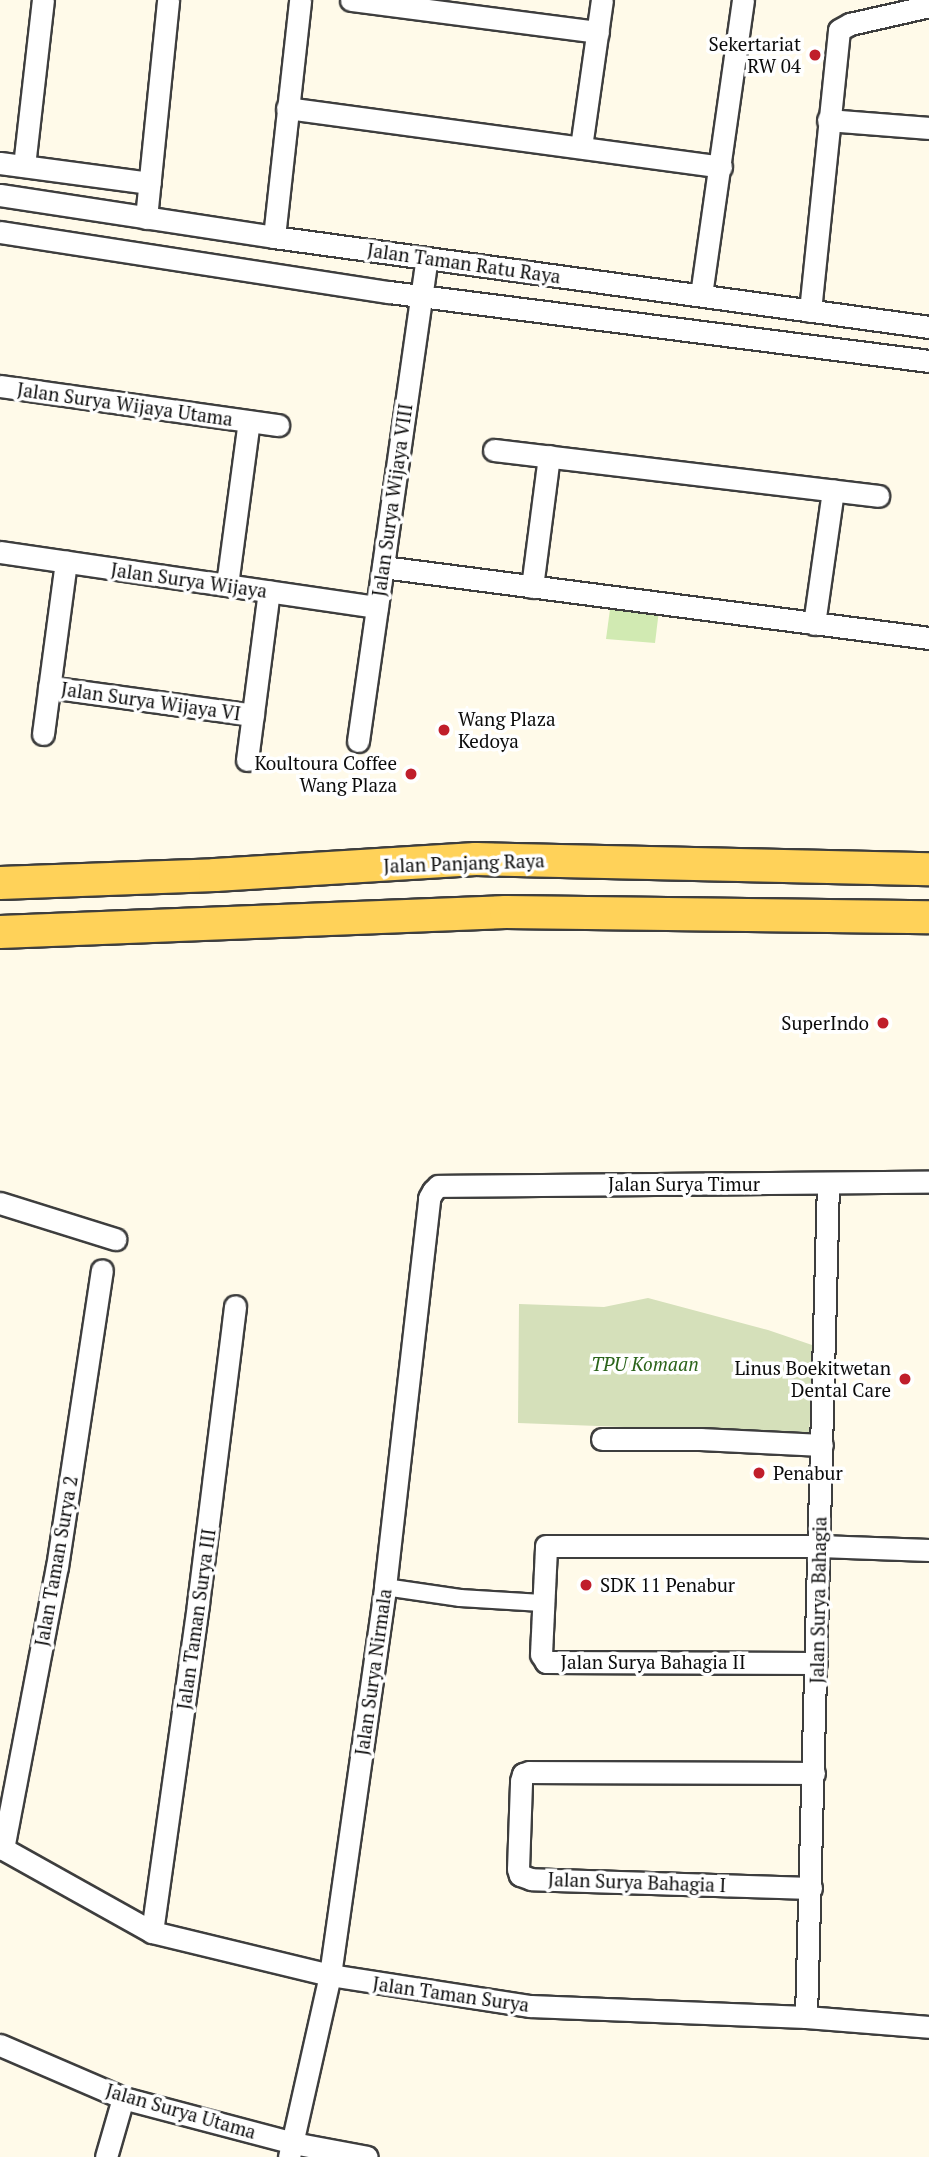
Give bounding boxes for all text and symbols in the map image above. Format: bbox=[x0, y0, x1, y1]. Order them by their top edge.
place label: Sekertariat RW 04 bbox=[709, 33, 801, 77]
marker: Sekertariat RW 04 bbox=[807, 47, 823, 63]
street label: Jalan Taman Ratu Raya bbox=[366, 238, 562, 288]
street label: Jalan Surya Wijaya Utama bbox=[16, 378, 234, 430]
street label: Jalan Surya Wijaya VIII bbox=[367, 402, 417, 598]
street label: Jalan Surya Wijaya bbox=[109, 558, 269, 602]
street label: Jalan Surya Wijaya VI bbox=[59, 677, 243, 725]
place label: Wang Plaza Kedoya bbox=[458, 708, 556, 752]
marker: Wang Plaza Kedoya bbox=[436, 722, 452, 738]
place label: Koultoura Coffee Wang Plaza bbox=[254, 752, 397, 796]
marker: Koultoura Coffee Wang Plaza bbox=[403, 766, 419, 782]
street label: Jalan Panjang Raya bbox=[383, 849, 545, 877]
place label: SuperIndo bbox=[781, 1012, 869, 1034]
marker: SuperIndo bbox=[875, 1015, 891, 1031]
street label: Jalan Surya Timur bbox=[608, 1173, 760, 1195]
park label: TPU Komaan bbox=[591, 1353, 699, 1375]
place label: Linus Boekitwetan Dental Care bbox=[734, 1357, 891, 1401]
marker: Linus Boekitwetan Dental Care bbox=[897, 1371, 913, 1387]
place label: Penabur bbox=[773, 1462, 843, 1484]
marker: Penabur bbox=[751, 1465, 767, 1481]
street label: Jalan Taman Surya 2 bbox=[30, 1474, 82, 1648]
street label: Jalan Surya Bahagia bbox=[805, 1516, 831, 1684]
street label: Jalan Taman Surya III bbox=[172, 1527, 220, 1711]
place label: SDK 11 Penabur bbox=[600, 1574, 735, 1596]
marker: SDK 11 Penabur bbox=[578, 1577, 594, 1593]
street label: Jalan Surya Nirmala bbox=[350, 1587, 396, 1757]
street label: Jalan Surya Bahagia II bbox=[560, 1651, 746, 1673]
street label: Jalan Surya Bahagia I bbox=[547, 1867, 727, 1897]
street label: Jalan Taman Surya bbox=[371, 1972, 531, 2016]
street label: Jalan Surya Utama bbox=[103, 2079, 259, 2143]

